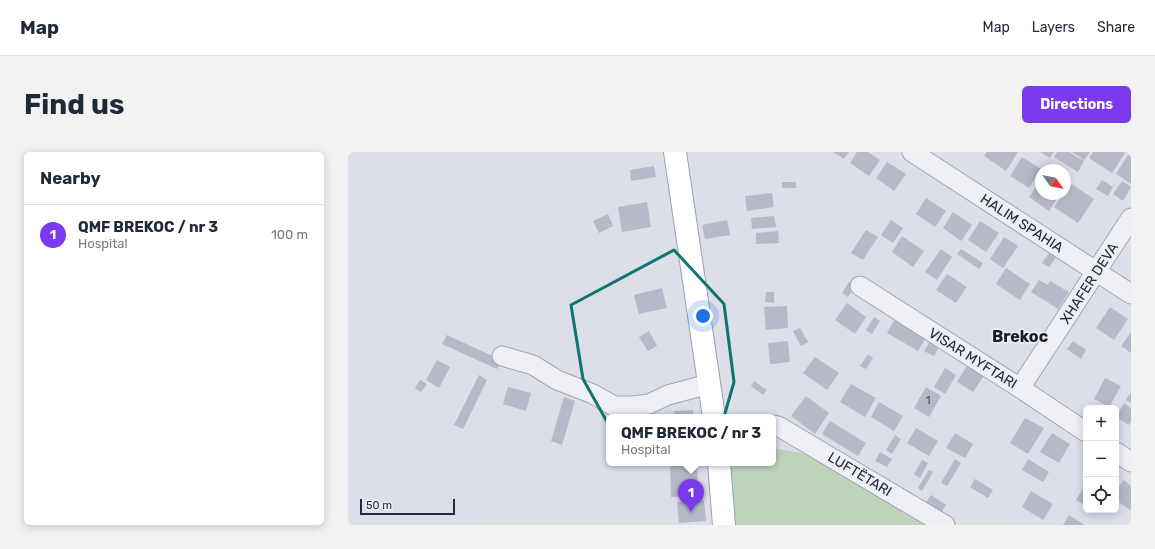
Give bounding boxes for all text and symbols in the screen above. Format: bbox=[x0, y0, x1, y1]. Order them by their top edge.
text: Map bbox=[20, 16, 59, 39]
text: Map bbox=[983, 19, 1010, 36]
text: Layers bbox=[1032, 19, 1075, 36]
text: Share bbox=[1097, 19, 1135, 36]
button: Directions bbox=[1022, 86, 1131, 123]
text: Find us bbox=[24, 88, 124, 121]
north arrow bbox=[1035, 164, 1071, 200]
text: Nearby bbox=[40, 168, 101, 188]
street label: HALIM SPAHIA bbox=[977, 190, 1067, 257]
text: QMF BREKOC / nr 3 bbox=[78, 218, 218, 236]
text: 1 bbox=[50, 227, 56, 242]
text: 100 m bbox=[271, 227, 308, 242]
text: Hospital bbox=[78, 236, 128, 251]
street label: XHAFER DEVA bbox=[1057, 239, 1122, 327]
your location bbox=[693, 306, 713, 326]
street label: VISAR MYFTARI bbox=[925, 324, 1020, 392]
district label: Brekoc bbox=[992, 327, 1048, 346]
house number: 1 bbox=[925, 393, 931, 407]
map controls bbox=[1083, 405, 1119, 513]
button: + bbox=[1083, 405, 1119, 441]
popup bbox=[606, 414, 776, 466]
text: QMF BREKOC / nr 3 bbox=[621, 424, 761, 442]
button: − bbox=[1083, 441, 1119, 477]
text: Hospital bbox=[621, 442, 671, 457]
street label: LUFTËTARI bbox=[825, 449, 895, 500]
button: locate bbox=[1083, 477, 1119, 513]
pin: 1 bbox=[678, 479, 704, 512]
scale bar bbox=[360, 497, 455, 516]
text: 50 m bbox=[366, 499, 392, 512]

